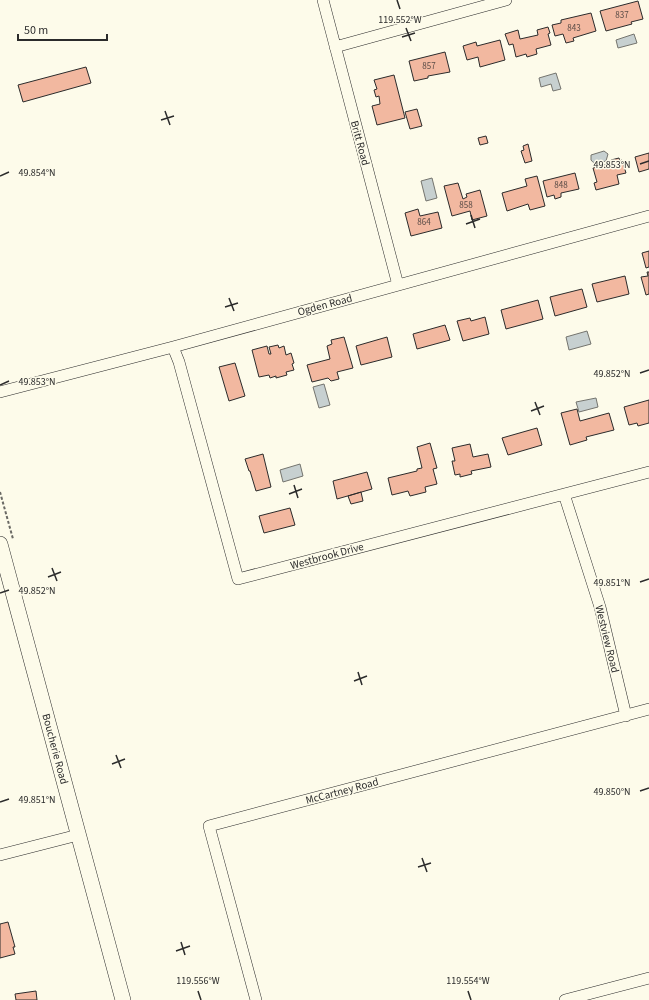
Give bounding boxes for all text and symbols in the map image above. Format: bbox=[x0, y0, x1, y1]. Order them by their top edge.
house number: 837 bbox=[615, 9, 629, 22]
text: 119.552°W bbox=[378, 13, 422, 27]
scale bar bbox=[18, 16, 107, 42]
text: 50 m bbox=[24, 22, 48, 39]
house number: 843 bbox=[567, 22, 581, 35]
house number: 857 bbox=[422, 60, 436, 73]
street label: Britt Road bbox=[347, 119, 373, 167]
text: 49.853°N bbox=[593, 158, 631, 172]
text: 49.854°N bbox=[18, 166, 56, 180]
house number: 848 bbox=[554, 179, 568, 192]
house number: 858 bbox=[459, 199, 473, 212]
house number: 864 bbox=[417, 216, 431, 229]
street label: Ogden Road bbox=[296, 290, 354, 320]
text: 49.852°N bbox=[593, 367, 631, 381]
text: 49.853°N bbox=[18, 375, 56, 389]
street label: Westbrook Drive bbox=[289, 539, 366, 573]
text: 49.851°N bbox=[593, 576, 631, 590]
text: 49.852°N bbox=[18, 584, 56, 598]
street label: Westview Road bbox=[591, 604, 623, 674]
street label: Boucherie Road bbox=[38, 712, 72, 786]
street label: McCartney Road bbox=[304, 774, 380, 808]
text: 49.850°N bbox=[593, 785, 631, 799]
text: 49.851°N bbox=[18, 793, 56, 807]
text: 119.556°W bbox=[176, 974, 220, 988]
text: 119.554°W bbox=[446, 974, 490, 988]

